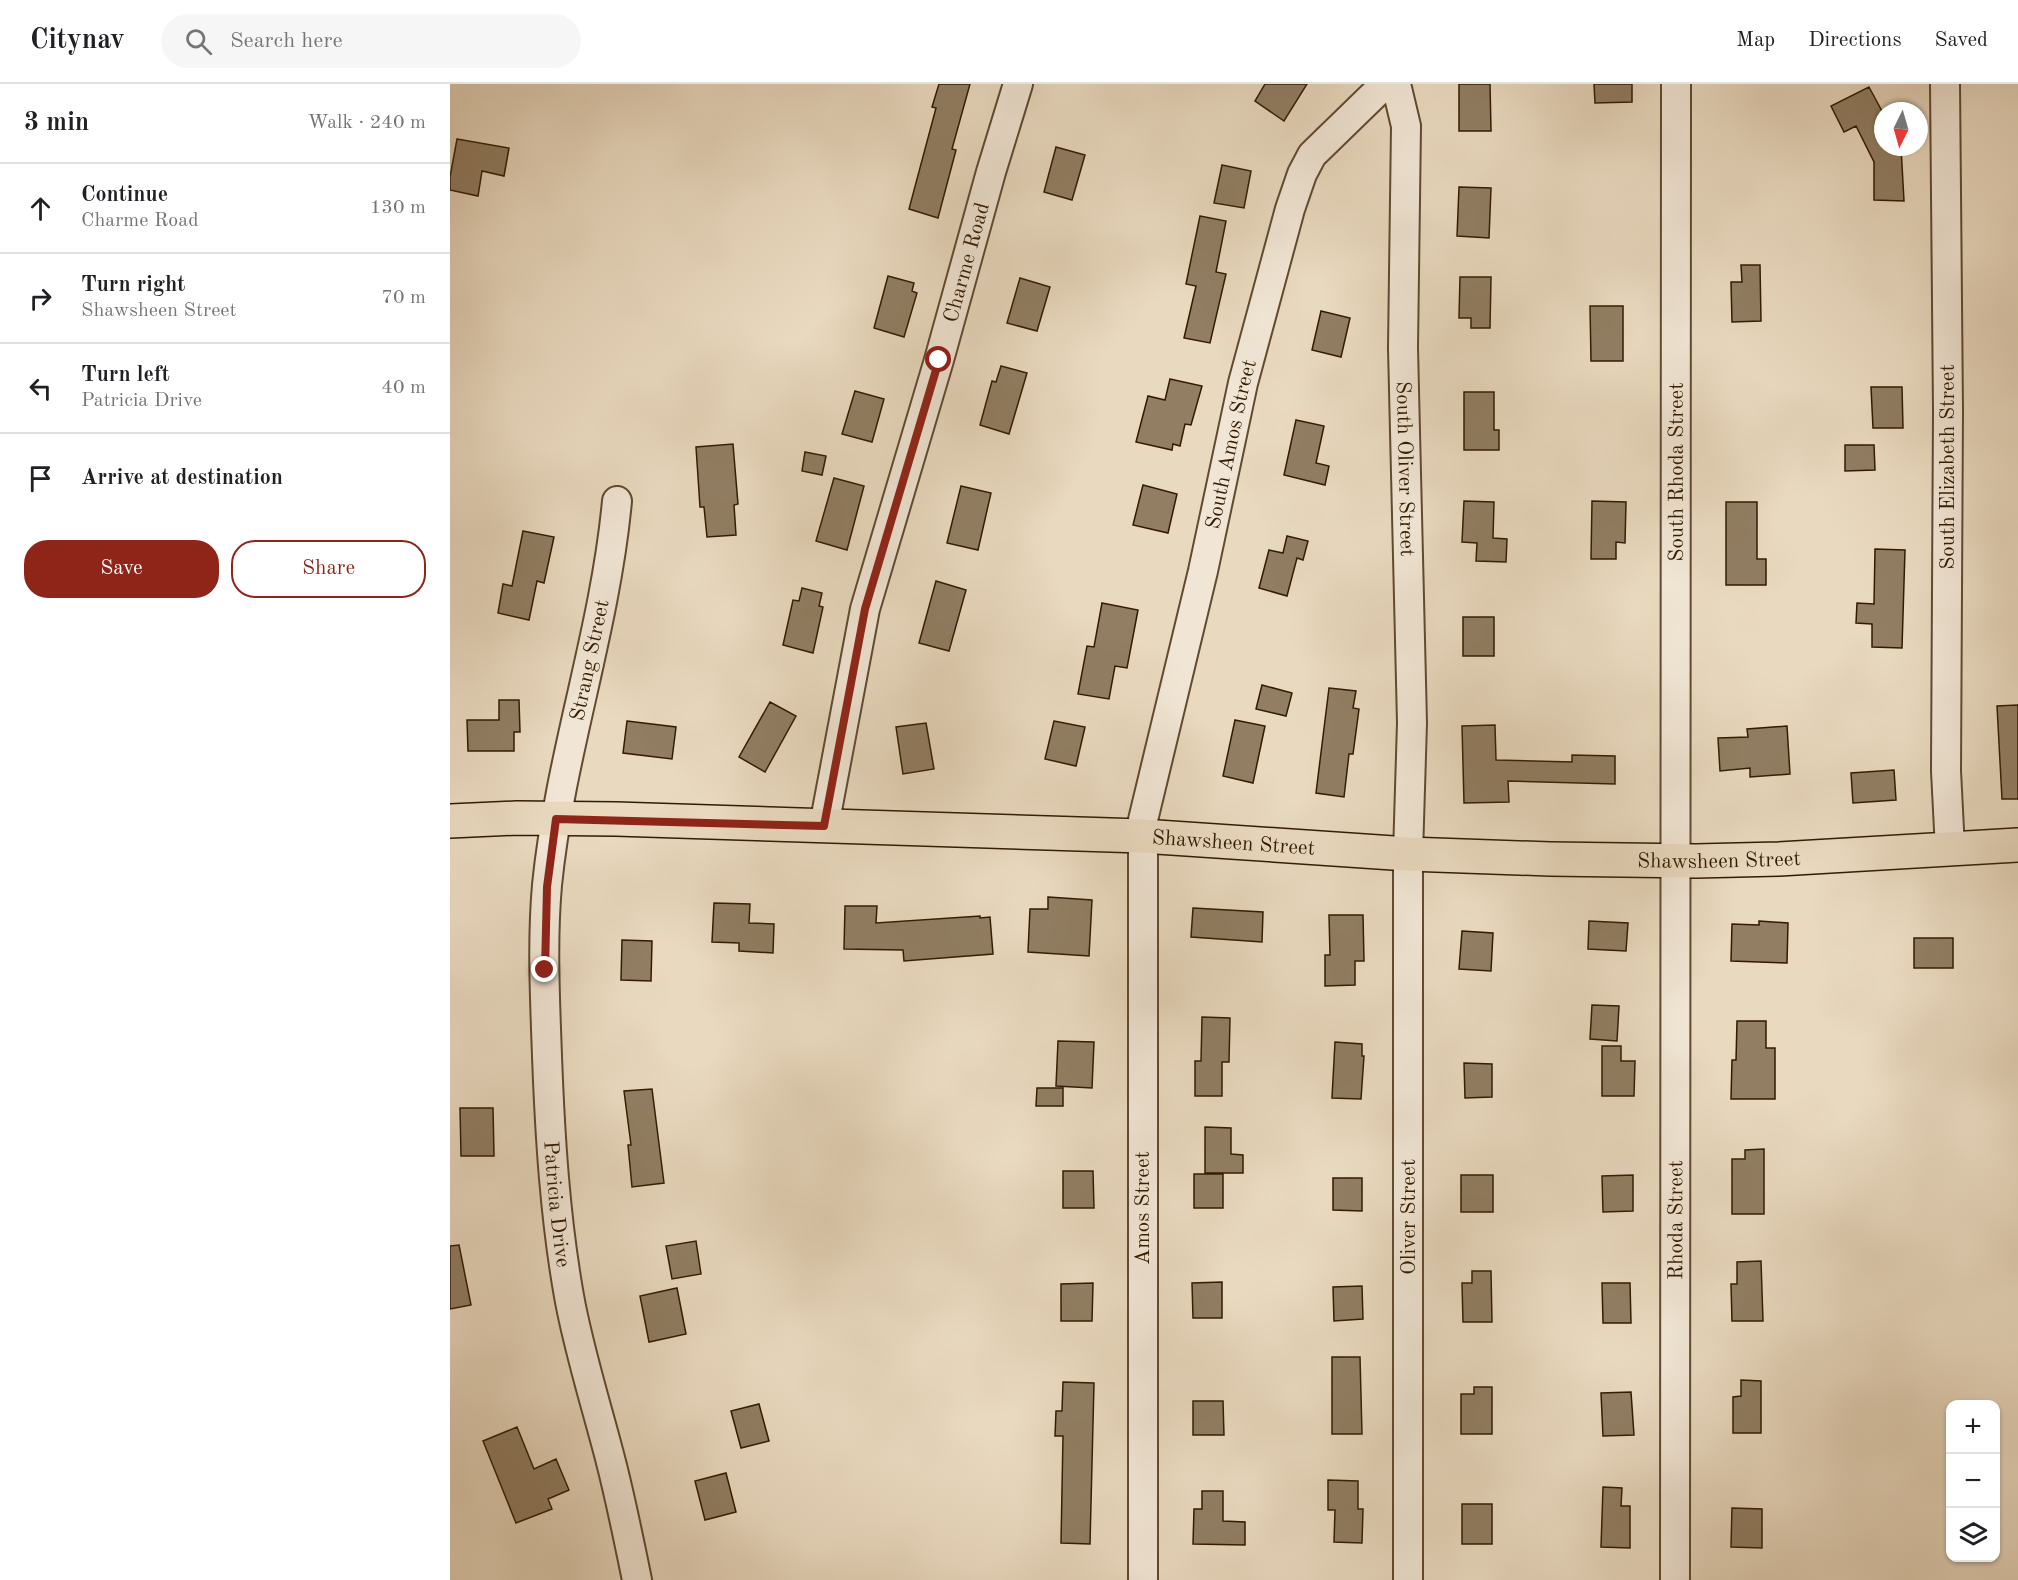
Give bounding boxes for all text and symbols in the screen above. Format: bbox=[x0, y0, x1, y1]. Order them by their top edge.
search box bbox=[161, 14, 581, 68]
icon: search bbox=[182, 25, 215, 58]
text: Citynav bbox=[30, 27, 125, 55]
text: Search here bbox=[230, 30, 343, 52]
text: Map bbox=[1736, 30, 1775, 51]
text: Directions bbox=[1808, 30, 1902, 51]
text: Saved bbox=[1935, 30, 1988, 51]
north arrow bbox=[1874, 102, 1928, 156]
text: 3 min bbox=[24, 110, 89, 136]
text: Walk · 240 m bbox=[307, 113, 426, 133]
text: Continue bbox=[81, 184, 168, 206]
icon: ahead bbox=[24, 192, 57, 225]
text: 130 m bbox=[370, 198, 426, 218]
street label: Charme Road bbox=[941, 200, 994, 325]
text: Charme Road bbox=[81, 211, 199, 231]
text: Turn right bbox=[81, 274, 185, 296]
icon: right bbox=[24, 282, 57, 315]
text: 70 m bbox=[381, 288, 426, 308]
text: Shawsheen Street bbox=[81, 301, 237, 321]
route start bbox=[925, 346, 951, 372]
street label: South Amos Street bbox=[1203, 357, 1261, 531]
text: Turn left bbox=[81, 364, 170, 386]
street label: South Elizabeth Street bbox=[1938, 364, 1959, 570]
icon: left bbox=[24, 372, 57, 405]
text: 40 m bbox=[381, 378, 426, 398]
street label: South Oliver Street bbox=[1392, 381, 1417, 557]
street label: South Rhoda Street bbox=[1667, 382, 1688, 562]
text: Patricia Drive bbox=[81, 391, 202, 411]
icon: arrive bbox=[24, 462, 57, 495]
text: Arrive at destination bbox=[81, 467, 283, 489]
button: Save bbox=[24, 540, 219, 598]
button: Share bbox=[231, 540, 426, 598]
street label: Strang Street bbox=[567, 598, 614, 723]
street label: Shawsheen Street bbox=[1151, 828, 1316, 860]
street label: Shawsheen Street bbox=[1637, 849, 1801, 873]
route end bbox=[531, 956, 557, 982]
street label: Patricia Drive bbox=[539, 1140, 573, 1269]
street label: Amos Street bbox=[1133, 1151, 1154, 1265]
street label: Oliver Street bbox=[1399, 1159, 1420, 1275]
street label: Rhoda Street bbox=[1666, 1160, 1687, 1280]
map controls bbox=[1946, 1400, 2000, 1562]
button: + bbox=[1946, 1400, 2000, 1454]
button: − bbox=[1946, 1454, 2000, 1508]
button: layers bbox=[1946, 1508, 2000, 1562]

